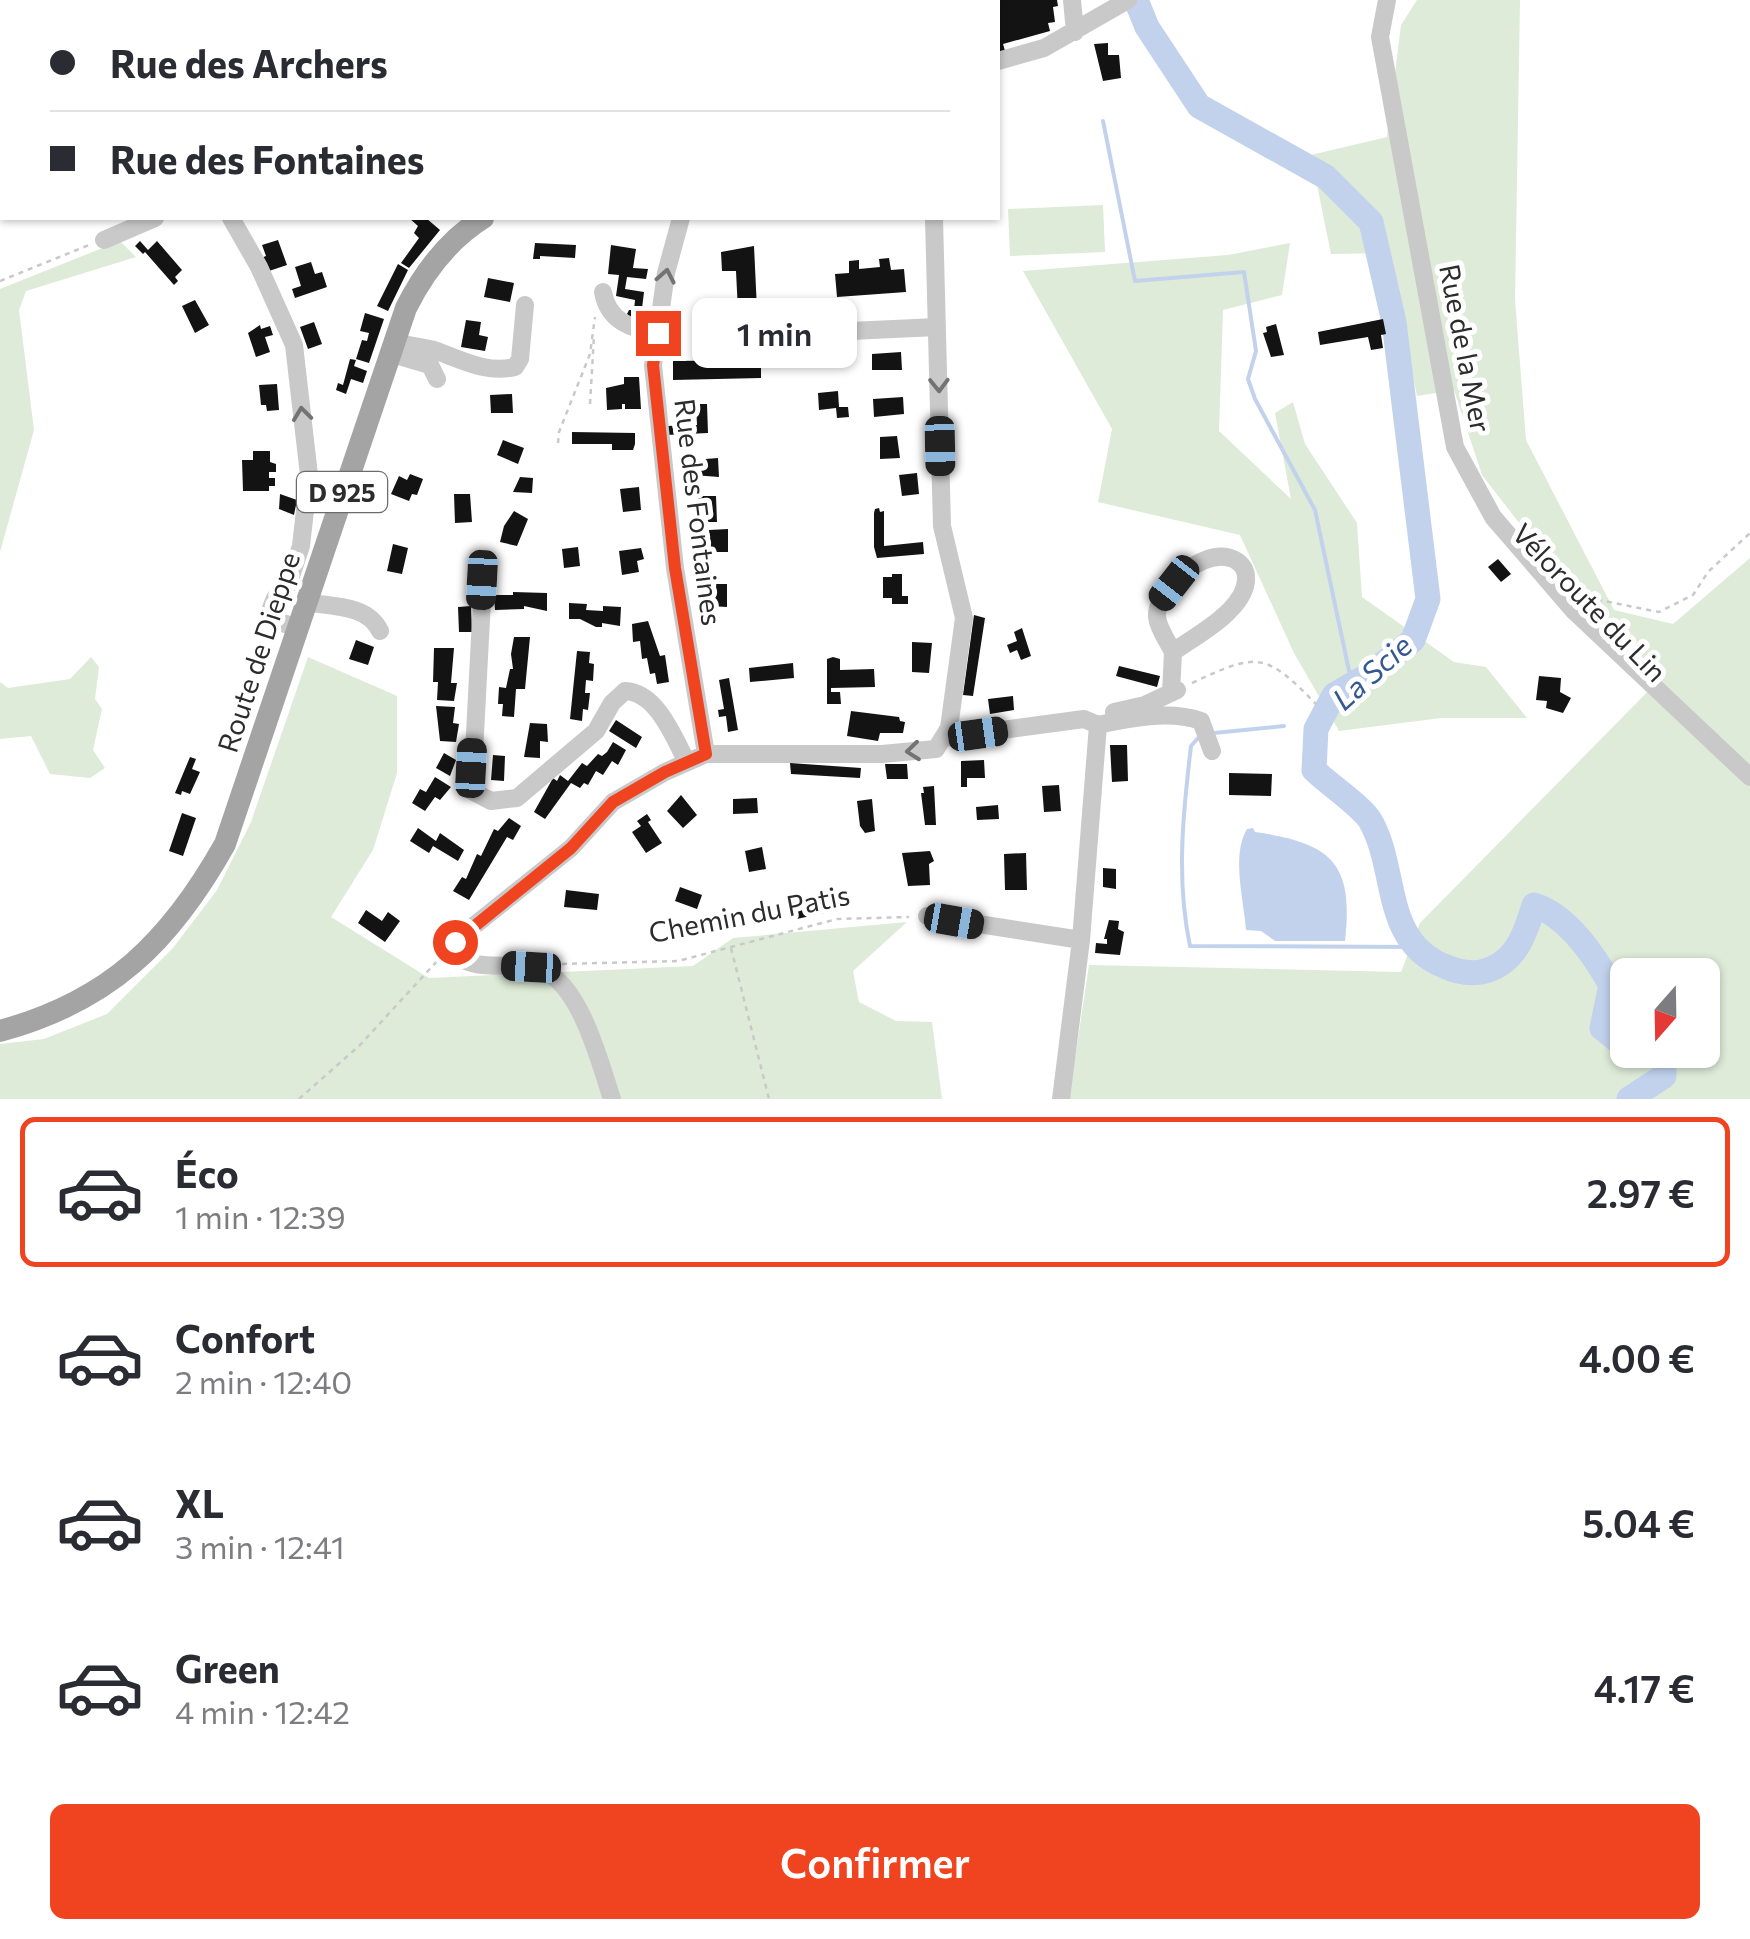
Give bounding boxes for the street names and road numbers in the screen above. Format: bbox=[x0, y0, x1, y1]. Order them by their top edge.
street label: Rue de la Mer bbox=[1433, 261, 1499, 435]
street label: Rue des Fontaines bbox=[668, 397, 730, 627]
road number: D 925 bbox=[297, 472, 387, 512]
street label: Véloroute du Lin bbox=[1506, 516, 1674, 688]
street label: Route de Dieppe bbox=[210, 548, 306, 756]
street label: Chemin du Patis bbox=[646, 877, 852, 949]

